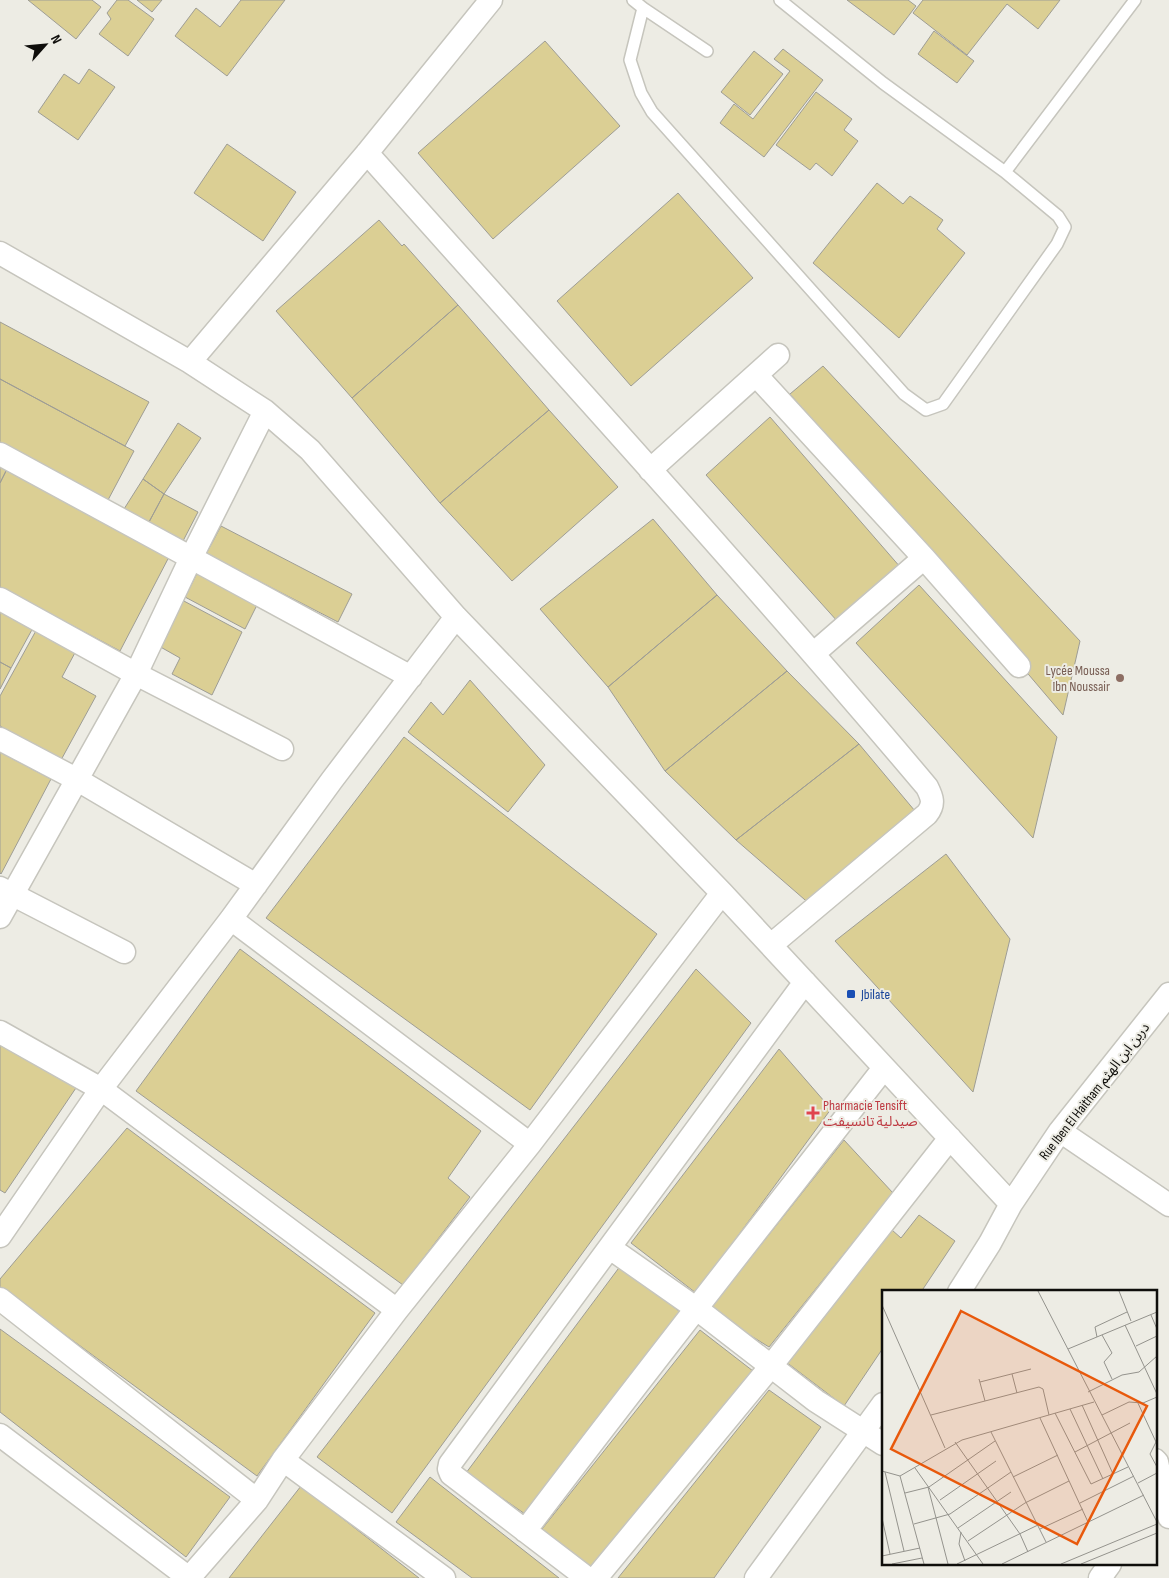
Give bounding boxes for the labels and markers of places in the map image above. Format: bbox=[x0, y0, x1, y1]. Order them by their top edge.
place label: Lycée Moussa Ibn Noussair bbox=[1046, 662, 1110, 695]
marker: Lycée Moussa Ibn Noussair bbox=[1114, 672, 1126, 684]
place label: Jbilate bbox=[860, 986, 890, 1003]
marker: Jbilate bbox=[845, 988, 857, 1000]
place label: Pharmacie Tensift صيدلية تانسيفت bbox=[823, 1097, 918, 1130]
marker: Pharmacie Tensift صيدلية تانسيفت bbox=[807, 1107, 819, 1119]

